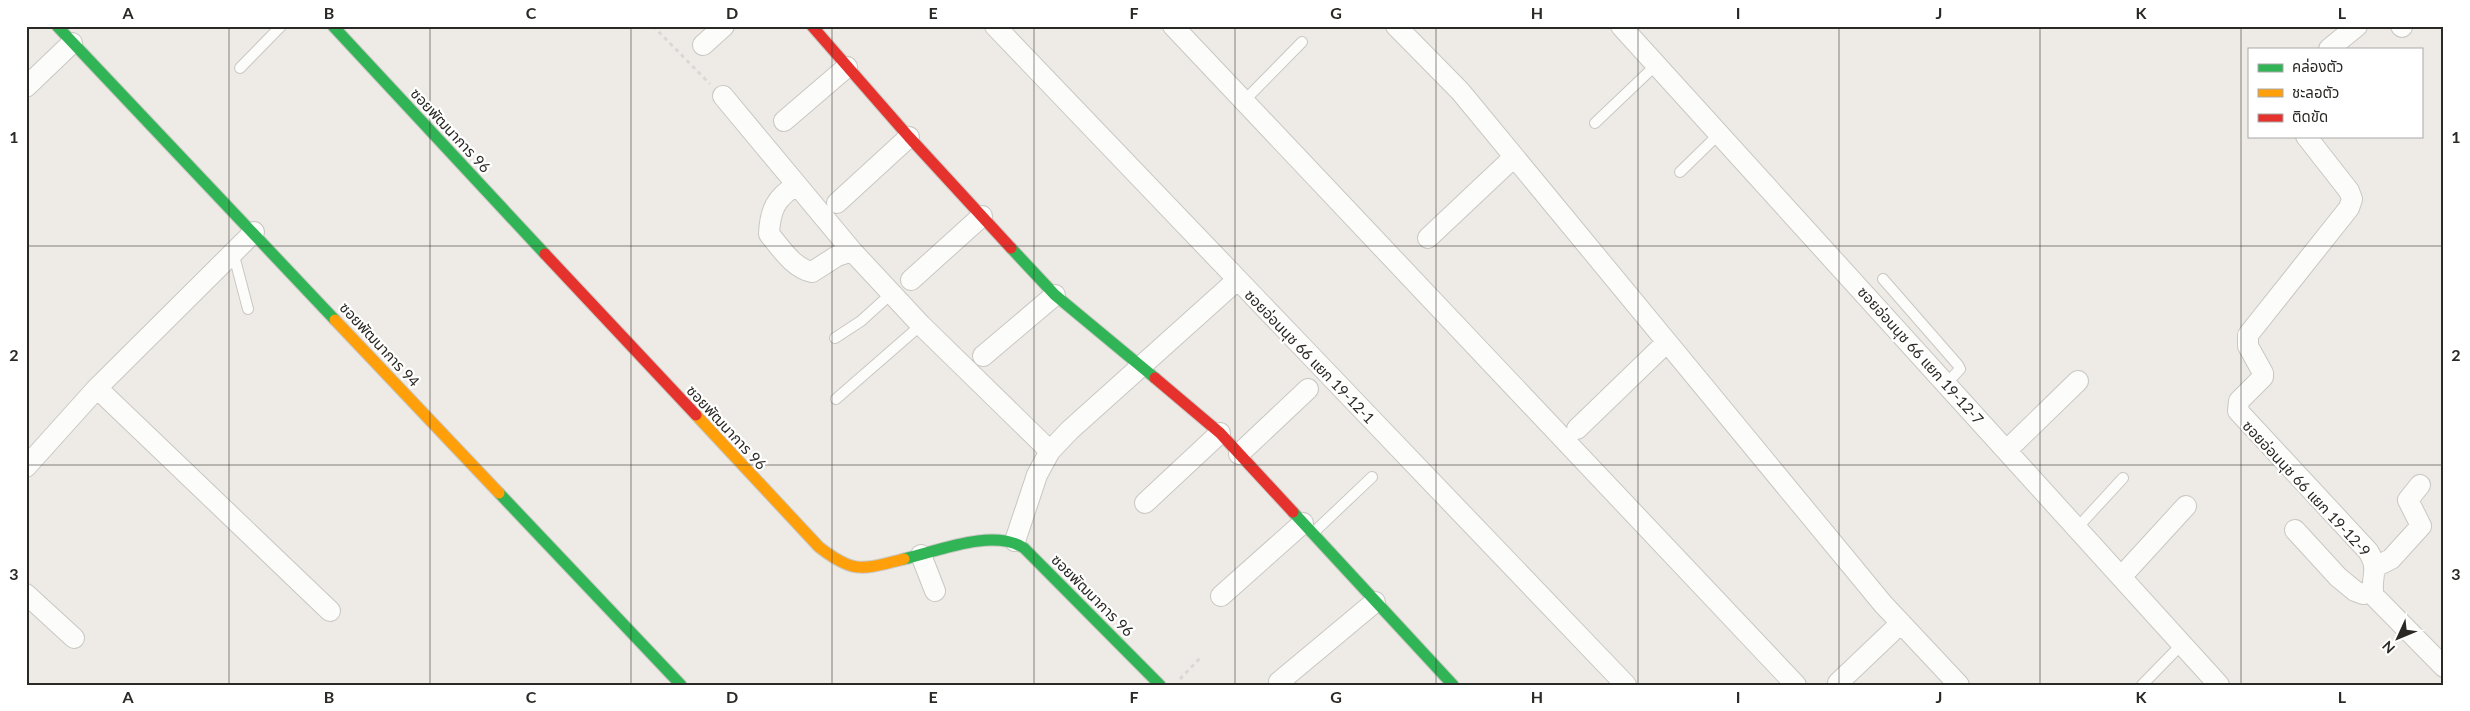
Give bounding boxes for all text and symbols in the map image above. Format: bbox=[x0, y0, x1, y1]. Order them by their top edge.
text: A bbox=[121, 3, 134, 22]
text: B bbox=[324, 3, 334, 22]
text: C bbox=[526, 3, 537, 22]
text: D bbox=[726, 3, 738, 22]
text: E bbox=[928, 3, 938, 22]
text: F bbox=[1129, 3, 1139, 22]
text: G bbox=[1330, 3, 1342, 22]
text: H bbox=[1531, 3, 1543, 22]
text: I bbox=[1736, 3, 1740, 22]
text: J bbox=[1936, 3, 1942, 22]
text: K bbox=[2136, 3, 2148, 22]
text: L bbox=[2338, 3, 2347, 22]
legend bbox=[2248, 48, 2422, 138]
text: คล่องตัว bbox=[2292, 57, 2343, 75]
text: ชะลอตัว bbox=[2292, 83, 2339, 101]
street label: ซอยพัฒนาการ 96 bbox=[407, 84, 495, 176]
text: ติดขัด bbox=[2292, 107, 2328, 125]
text: 1 bbox=[9, 127, 19, 146]
text: 1 bbox=[2451, 127, 2461, 146]
street label: ซอยอ่อนนุช 66 แยก 19-12-7 bbox=[1854, 282, 1988, 429]
street label: ซอยอ่อนนุช 66 แยก 19-12-1 bbox=[1241, 285, 1379, 427]
street label: ซอยพัฒนาการ 94 bbox=[336, 298, 424, 390]
text: 2 bbox=[9, 345, 19, 364]
text: 2 bbox=[2451, 345, 2461, 364]
street label: ซอยพัฒนาการ 96 bbox=[683, 381, 771, 473]
street label: ซอยอ่อนนุช 66 แยก 19-12-9 bbox=[2239, 416, 2375, 560]
street label: ซอยพัฒนาการ 96 bbox=[1048, 550, 1138, 640]
text: 3 bbox=[9, 564, 19, 583]
text: 3 bbox=[2451, 564, 2461, 583]
north arrow bbox=[2372, 614, 2422, 664]
text: N bbox=[2378, 638, 2398, 657]
text: A bbox=[121, 687, 134, 706]
text: B bbox=[324, 687, 334, 706]
text: C bbox=[526, 687, 537, 706]
text: D bbox=[726, 687, 738, 706]
text: E bbox=[928, 687, 938, 706]
text: F bbox=[1129, 687, 1139, 706]
text: G bbox=[1330, 687, 1342, 706]
text: H bbox=[1531, 687, 1543, 706]
text: I bbox=[1736, 687, 1740, 706]
text: J bbox=[1936, 687, 1942, 706]
text: K bbox=[2136, 687, 2148, 706]
text: L bbox=[2338, 687, 2347, 706]

